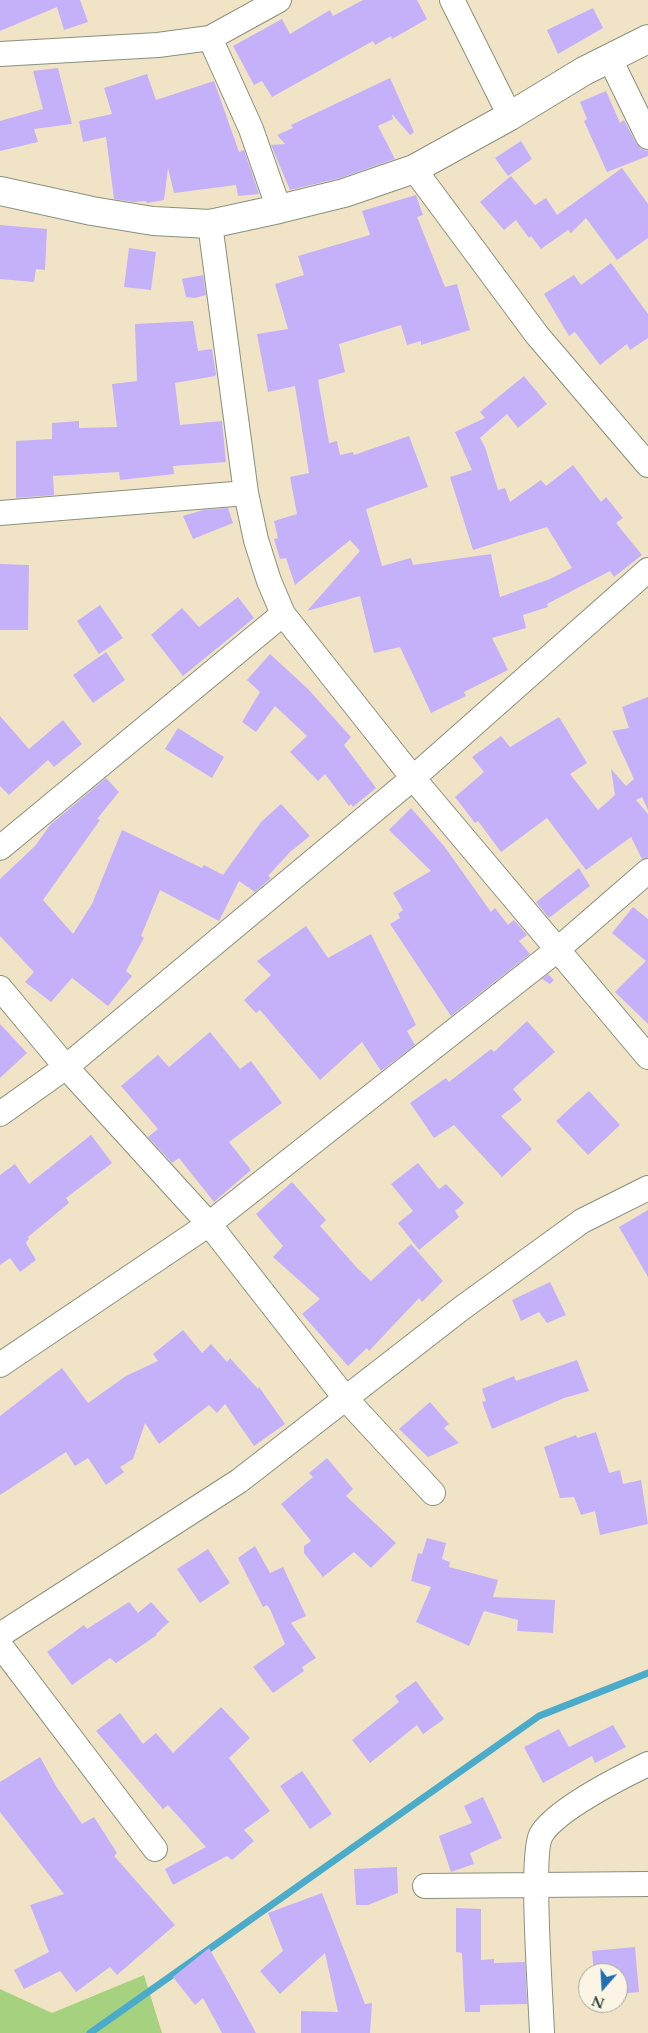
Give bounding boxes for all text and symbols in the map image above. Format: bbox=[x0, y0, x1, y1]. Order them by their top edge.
north arrow bbox=[578, 1963, 628, 2013]
text: N bbox=[589, 1991, 607, 2013]

